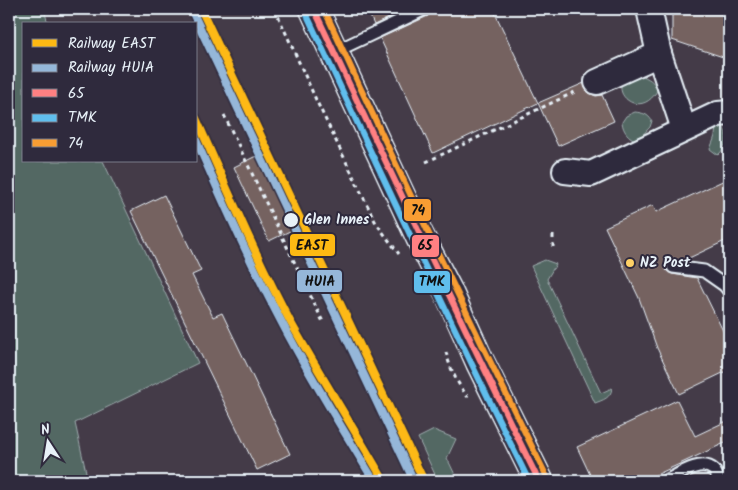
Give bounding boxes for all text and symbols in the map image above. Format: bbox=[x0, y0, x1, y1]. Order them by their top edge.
legend bbox=[22, 22, 198, 162]
text: Railway EAST bbox=[68, 32, 157, 56]
text: Railway HUIA bbox=[68, 56, 154, 80]
text: 65 bbox=[68, 82, 85, 106]
text: TMK bbox=[68, 106, 97, 130]
text: 74 bbox=[68, 132, 83, 156]
line badge: 74 bbox=[403, 198, 432, 222]
text: 74 bbox=[411, 200, 425, 222]
place label: Glen Innes bbox=[304, 209, 370, 231]
marker: Glen Innes bbox=[282, 211, 300, 229]
line badge: EAST bbox=[289, 233, 336, 257]
line badge: 65 bbox=[411, 234, 440, 258]
text: EAST bbox=[296, 235, 329, 257]
text: 65 bbox=[418, 235, 434, 257]
place label: NZ Post bbox=[640, 252, 691, 274]
marker: NZ Post bbox=[624, 257, 636, 269]
line badge: HUIA bbox=[296, 269, 343, 293]
line badge: TMK bbox=[413, 270, 451, 294]
text: HUIA bbox=[305, 271, 335, 293]
text: TMK bbox=[419, 271, 446, 293]
north arrow bbox=[22, 418, 72, 468]
text: N bbox=[39, 419, 52, 442]

